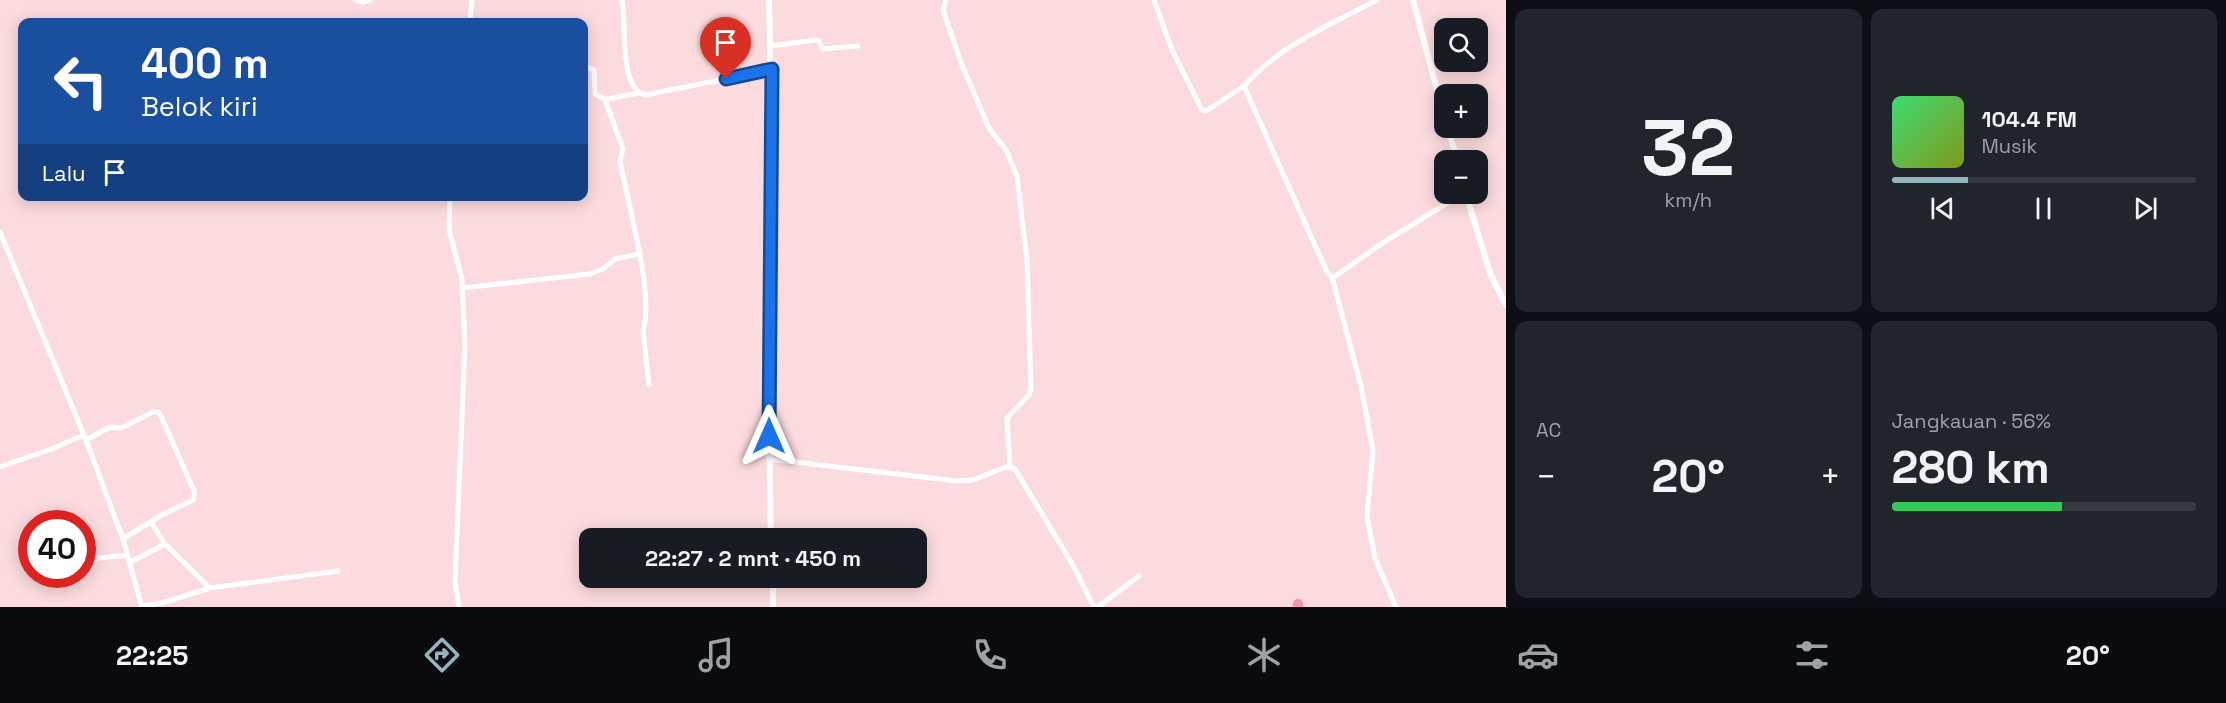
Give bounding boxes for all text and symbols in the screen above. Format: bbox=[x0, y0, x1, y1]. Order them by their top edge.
pin bbox=[700, 17, 751, 79]
map controls bbox=[1434, 18, 1488, 204]
button: search bbox=[1434, 18, 1488, 72]
icon: arrive bbox=[709, 26, 742, 59]
text: 400 m bbox=[141, 37, 269, 90]
icon: left bbox=[42, 42, 120, 120]
button: + bbox=[1434, 84, 1488, 138]
text: Belok kiri bbox=[141, 89, 258, 124]
text: 32 bbox=[1641, 98, 1735, 198]
text: 104.4 FM bbox=[1982, 105, 2077, 133]
text: Musik bbox=[1982, 133, 2037, 159]
button: − bbox=[1434, 150, 1488, 204]
icon: arrive bbox=[98, 156, 131, 189]
text: Lalu bbox=[42, 159, 86, 187]
text: km/h bbox=[1664, 187, 1712, 213]
icon: previous bbox=[1926, 192, 1959, 225]
icon: pause bbox=[2027, 192, 2060, 225]
icon: next bbox=[2129, 192, 2162, 225]
position arrow bbox=[737, 404, 801, 468]
text: Jangkauan · 56% bbox=[1892, 408, 2051, 434]
text: AC bbox=[1536, 417, 1561, 443]
text: 280 km bbox=[1892, 439, 2050, 496]
text: 20° bbox=[1651, 448, 1725, 505]
text: − bbox=[1536, 456, 1556, 498]
text: + bbox=[1820, 456, 1841, 498]
speed limit sign: 40 bbox=[18, 510, 96, 588]
text: 22:27 · 2 mnt · 450 m bbox=[645, 544, 861, 572]
icon: directions bbox=[421, 634, 463, 676]
icon: music bbox=[695, 634, 737, 676]
icon: phone bbox=[969, 634, 1011, 676]
icon: climate bbox=[1243, 634, 1285, 676]
icon: car bbox=[1517, 634, 1559, 676]
icon: filters bbox=[1791, 634, 1833, 676]
text: 22:25 bbox=[116, 638, 188, 673]
text: 20° bbox=[2066, 638, 2110, 673]

